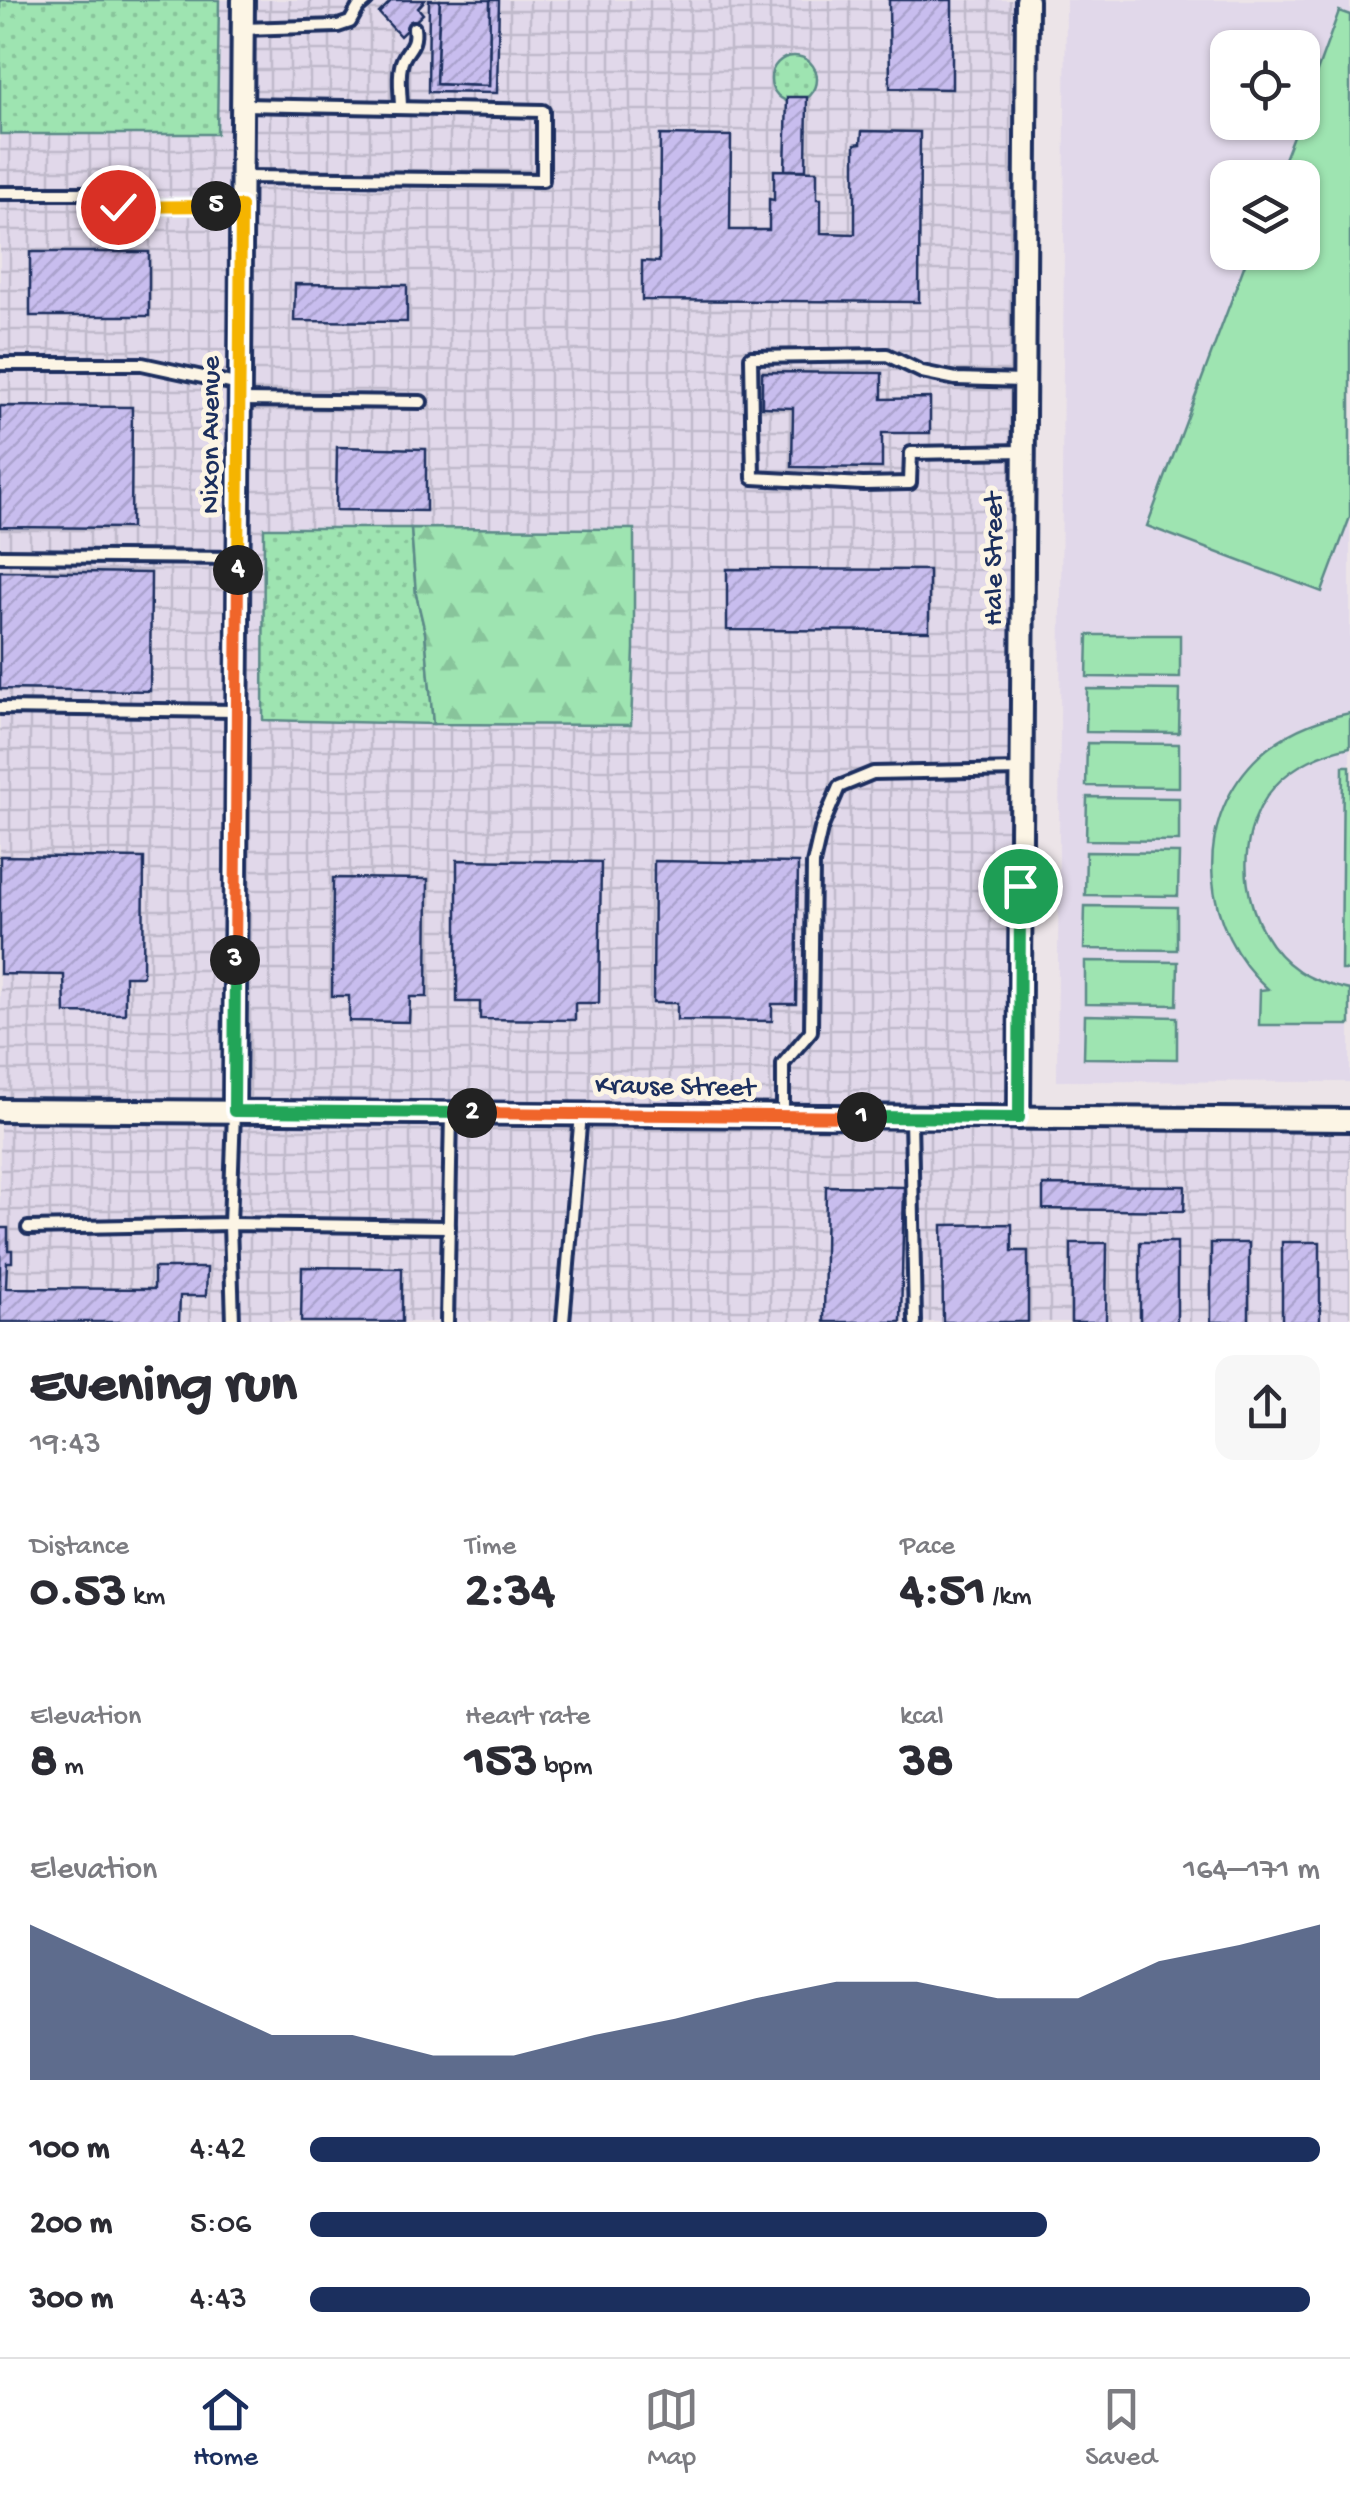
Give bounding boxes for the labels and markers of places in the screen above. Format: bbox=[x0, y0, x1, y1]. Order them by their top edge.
pin bbox=[76, 165, 161, 250]
pin: 5 bbox=[191, 181, 241, 231]
pin: 4 bbox=[213, 545, 263, 595]
pin bbox=[978, 844, 1063, 929]
pin: 3 bbox=[210, 935, 260, 985]
pin: 2 bbox=[447, 1088, 497, 1138]
pin: 1 bbox=[837, 1092, 887, 1142]

